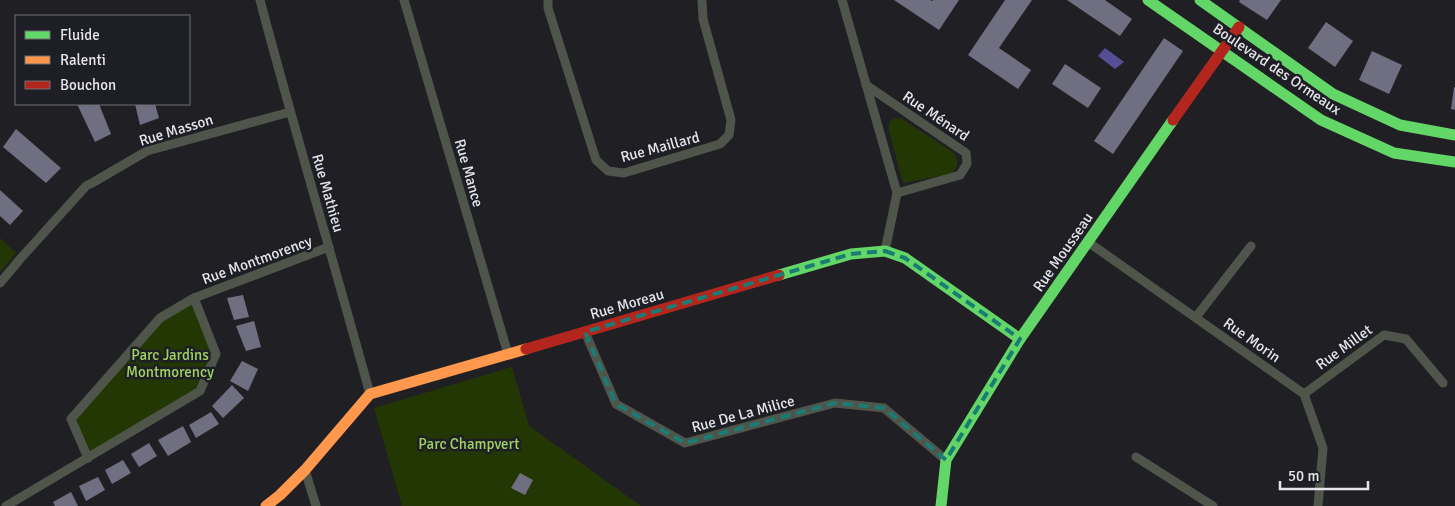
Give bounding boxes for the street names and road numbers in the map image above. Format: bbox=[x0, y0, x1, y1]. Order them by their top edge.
street label: Boulevard des Ormeaux bbox=[1210, 19, 1345, 119]
street label: Rue Ménard bbox=[899, 87, 973, 145]
street label: Rue Masson bbox=[137, 110, 215, 150]
street label: Rue Maillard bbox=[619, 128, 702, 166]
street label: Rue Mance bbox=[451, 137, 487, 209]
street label: Rue Mathieu bbox=[308, 152, 348, 234]
street label: Rue Mousseau bbox=[1029, 209, 1097, 295]
street label: Rue Montmorency bbox=[200, 232, 314, 288]
street label: Rue Moreau bbox=[588, 285, 666, 323]
street label: Rue Morin bbox=[1220, 314, 1284, 366]
street label: Rue Millet bbox=[1312, 321, 1376, 373]
street label: Rue De La Milice bbox=[690, 392, 796, 436]

